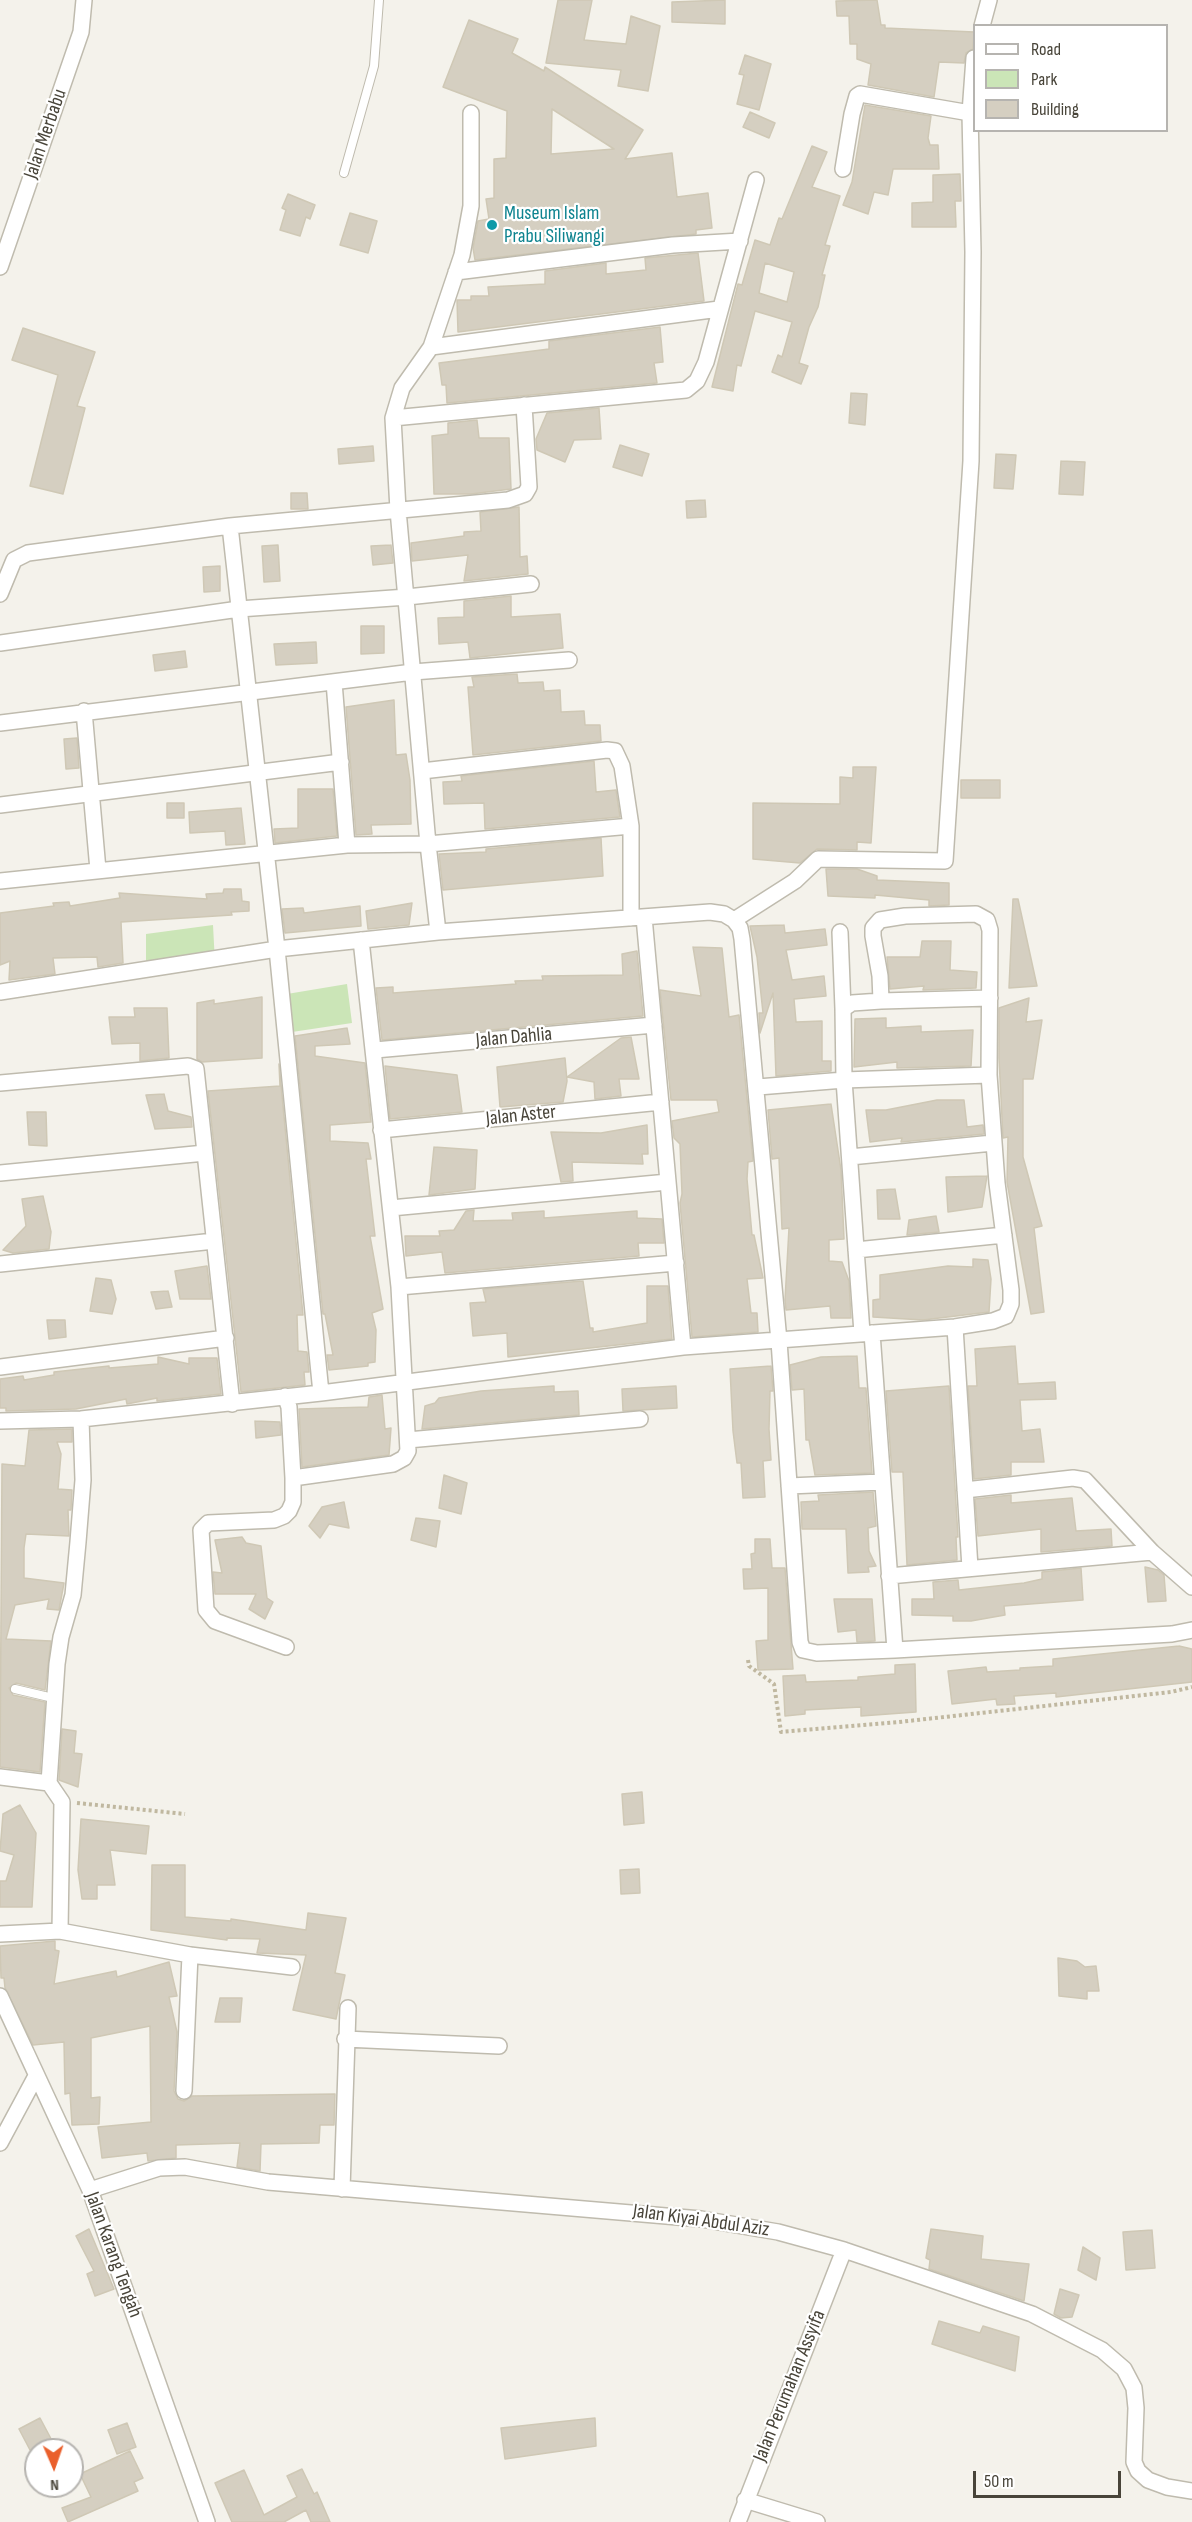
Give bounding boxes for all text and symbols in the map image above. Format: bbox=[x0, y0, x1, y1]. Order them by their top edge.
legend bbox=[973, 24, 1168, 132]
text: Road bbox=[1031, 39, 1061, 60]
text: Park bbox=[1031, 69, 1057, 90]
street label: Jalan Merbabu bbox=[19, 86, 73, 182]
text: Building bbox=[1031, 99, 1079, 120]
place label: Museum Islam Prabu Siliwangi bbox=[504, 202, 604, 249]
marker: Museum Islam Prabu Siliwangi bbox=[485, 218, 499, 232]
street label: Jalan Dahlia bbox=[475, 1023, 553, 1053]
street label: Jalan Aster bbox=[485, 1100, 557, 1132]
street label: Jalan Karang Tengah bbox=[79, 2189, 147, 2321]
street label: Jalan Kiyai Abdul Aziz bbox=[631, 2200, 771, 2242]
street label: Jalan Perumahan Assyifa bbox=[749, 2307, 831, 2465]
north arrow bbox=[24, 2438, 84, 2498]
scale bar bbox=[976, 2459, 1124, 2497]
text: 50 m bbox=[984, 2471, 1014, 2492]
text: N bbox=[50, 2475, 59, 2494]

